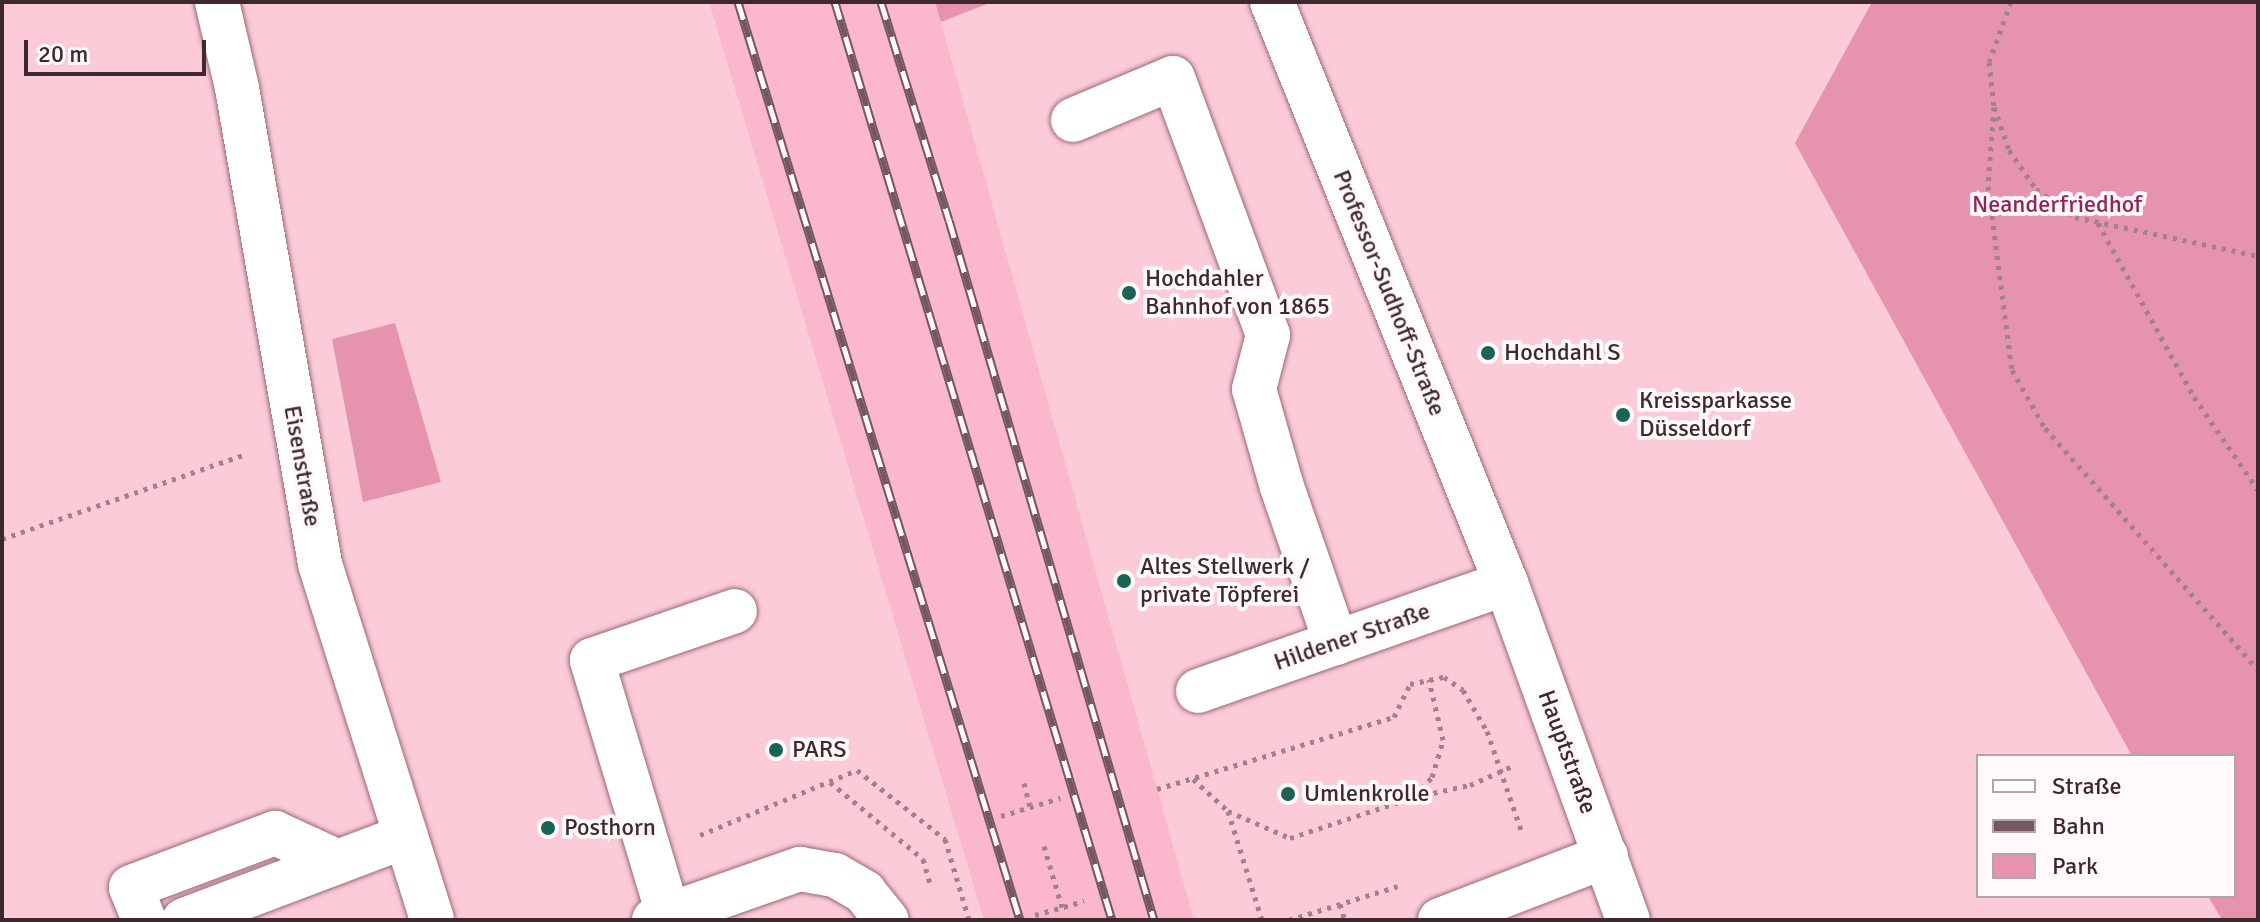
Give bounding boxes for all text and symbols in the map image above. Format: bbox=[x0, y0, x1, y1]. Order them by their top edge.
scale bar bbox=[28, 24, 210, 74]
text: 20 m bbox=[38, 39, 88, 69]
street label: Professor-Sudhoff-Straße bbox=[1326, 166, 1452, 420]
park label: Neanderfriedhof bbox=[1972, 191, 2142, 219]
place label: Hochdahler Bahnhof von 1865 bbox=[1145, 265, 1330, 321]
marker: Hochdahler Bahnhof von 1865 bbox=[1120, 284, 1138, 302]
place label: Hochdahl S bbox=[1504, 339, 1621, 367]
marker: Hochdahl S bbox=[1479, 344, 1497, 362]
place label: Kreissparkasse Düsseldorf bbox=[1639, 387, 1792, 443]
street label: Eisenstraße bbox=[277, 403, 327, 529]
marker: Kreissparkasse Düsseldorf bbox=[1614, 406, 1632, 424]
place label: Altes Stellwerk / private Töpferei bbox=[1140, 553, 1310, 609]
marker: Altes Stellwerk / private Töpferei bbox=[1115, 572, 1133, 590]
street label: Hildener Straße bbox=[1270, 597, 1434, 677]
street label: Hauptstraße bbox=[1531, 686, 1603, 818]
place label: PARS bbox=[792, 736, 847, 764]
marker: PARS bbox=[767, 741, 785, 759]
legend bbox=[1976, 754, 2236, 898]
text: Straße bbox=[2052, 771, 2122, 801]
place label: Umlenkrolle bbox=[1304, 780, 1430, 808]
marker: Umlenkrolle bbox=[1279, 785, 1297, 803]
text: Bahn bbox=[2052, 811, 2105, 841]
place label: Posthorn bbox=[564, 814, 656, 842]
marker: Posthorn bbox=[539, 819, 557, 837]
text: Park bbox=[2052, 851, 2098, 881]

